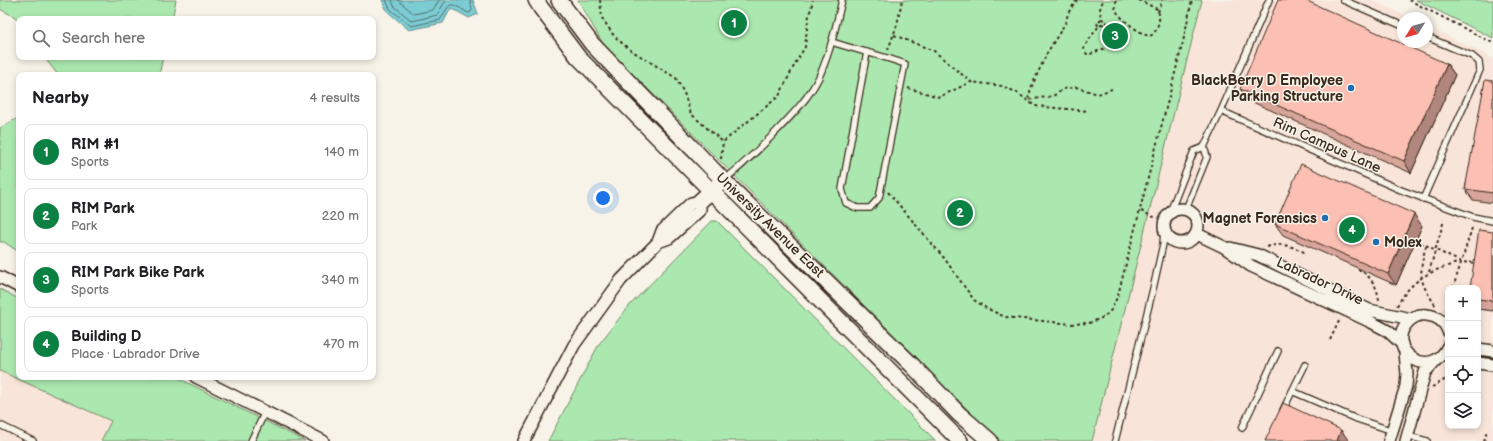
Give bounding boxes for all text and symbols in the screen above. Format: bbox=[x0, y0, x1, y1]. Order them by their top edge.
pin: 1 bbox=[721, 8, 747, 38]
north arrow bbox=[1397, 12, 1433, 48]
search box bbox=[16, 16, 376, 60]
pin: 3 bbox=[1102, 21, 1128, 51]
icon: search bbox=[30, 27, 52, 49]
text: Search here bbox=[62, 29, 145, 48]
place label: BlackBerry D Employee Parking Structure bbox=[1191, 72, 1343, 105]
marker: BlackBerry D Employee Parking Structure bbox=[1346, 83, 1356, 93]
text: Nearby bbox=[32, 88, 89, 108]
text: 4 results bbox=[310, 90, 360, 106]
street label: Rim Campus Lane bbox=[1270, 114, 1384, 176]
text: RIM #1 bbox=[71, 135, 119, 154]
text: 1 bbox=[43, 144, 49, 160]
text: 140 m bbox=[324, 144, 359, 160]
text: Sports bbox=[71, 154, 109, 170]
street label: University Avenue East bbox=[712, 169, 828, 282]
your location bbox=[593, 188, 613, 208]
pin: 2 bbox=[947, 198, 973, 228]
text: RIM Park bbox=[71, 199, 135, 218]
text: 2 bbox=[42, 208, 50, 224]
text: 220 m bbox=[322, 208, 359, 224]
place label: Magnet Forensics bbox=[1203, 210, 1317, 227]
marker: Magnet Forensics bbox=[1320, 213, 1330, 223]
pin: 4 bbox=[1339, 215, 1365, 245]
text: Park bbox=[71, 218, 97, 234]
place label: Molex bbox=[1384, 234, 1422, 251]
marker: Molex bbox=[1371, 237, 1381, 247]
street label: Labrador Drive bbox=[1274, 253, 1366, 309]
text: RIM Park Bike Park bbox=[71, 263, 204, 282]
text: 3 bbox=[42, 272, 50, 288]
text: 340 m bbox=[321, 272, 359, 288]
text: Sports bbox=[71, 282, 109, 298]
map controls bbox=[1445, 285, 1481, 429]
button: + bbox=[1445, 285, 1481, 321]
button: − bbox=[1445, 321, 1481, 357]
text: Building D bbox=[71, 327, 141, 346]
text: 4 bbox=[42, 336, 50, 352]
text: 470 m bbox=[323, 336, 359, 352]
text: Place · Labrador Drive bbox=[71, 346, 200, 362]
button: locate bbox=[1445, 357, 1481, 393]
button: layers bbox=[1445, 393, 1481, 429]

